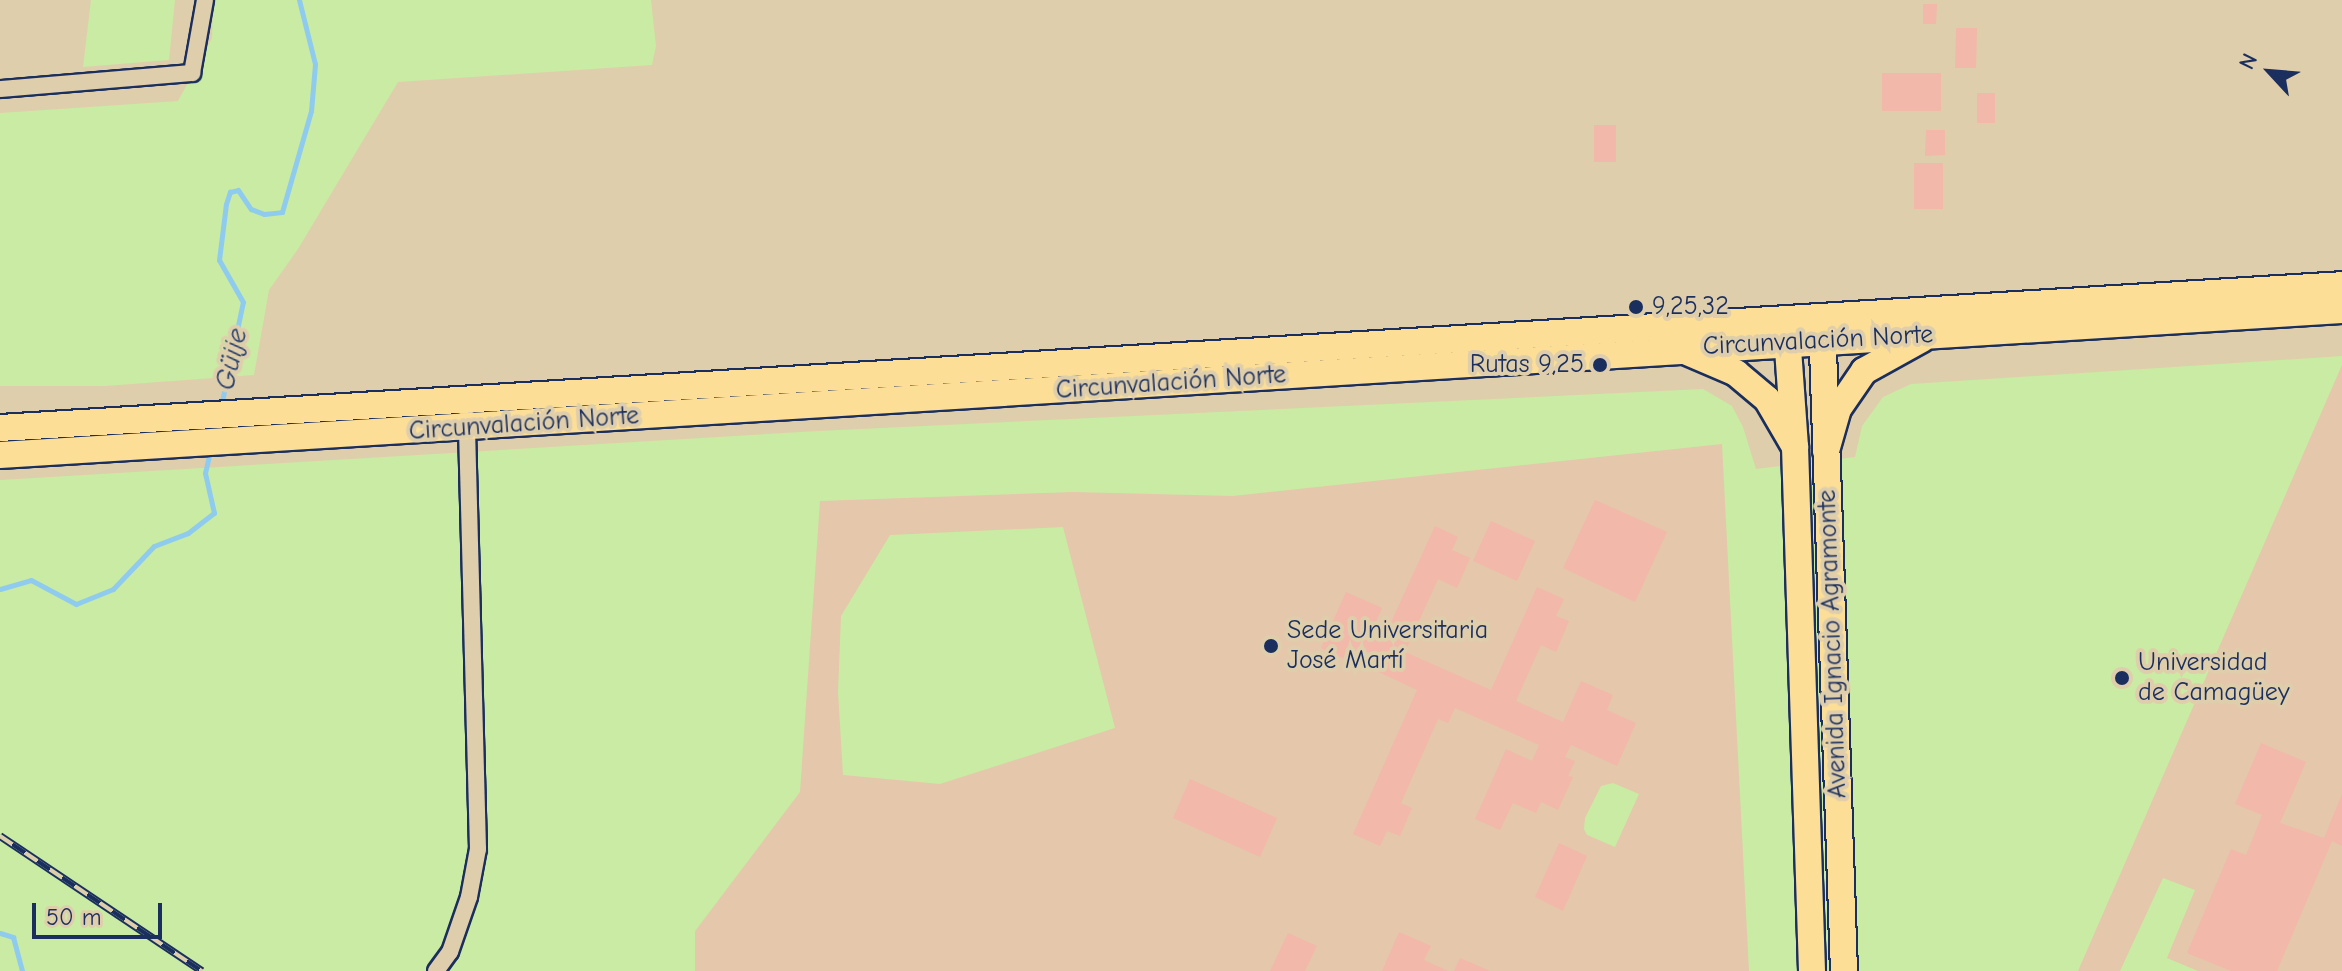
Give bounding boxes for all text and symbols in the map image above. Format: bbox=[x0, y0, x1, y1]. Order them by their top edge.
north arrow bbox=[2230, 32, 2310, 112]
text: N bbox=[2234, 49, 2263, 74]
place label: 9,25,32 bbox=[1652, 291, 1729, 323]
marker: 9,25,32 bbox=[1627, 298, 1645, 316]
street label: Circunvalación Norte bbox=[1702, 319, 1934, 363]
water label: Güije bbox=[208, 325, 254, 393]
place label: Rutas 9,25 bbox=[1470, 349, 1584, 381]
marker: Rutas 9,25 bbox=[1591, 356, 1609, 374]
street label: Circunvalación Norte bbox=[1055, 359, 1287, 407]
street label: Circunvalación Norte bbox=[408, 400, 640, 448]
street label: Avenida Ignacio Agramonte bbox=[1812, 489, 1854, 799]
place label: Sede Universitaria José Martí bbox=[1287, 615, 1488, 676]
marker: Sede Universitaria José Martí bbox=[1262, 637, 1280, 655]
place label: Universidad de Camagüey bbox=[2138, 647, 2290, 708]
marker: Universidad de Camagüey bbox=[2113, 669, 2131, 687]
scale bar bbox=[36, 887, 166, 937]
text: 50 m bbox=[46, 903, 102, 931]

